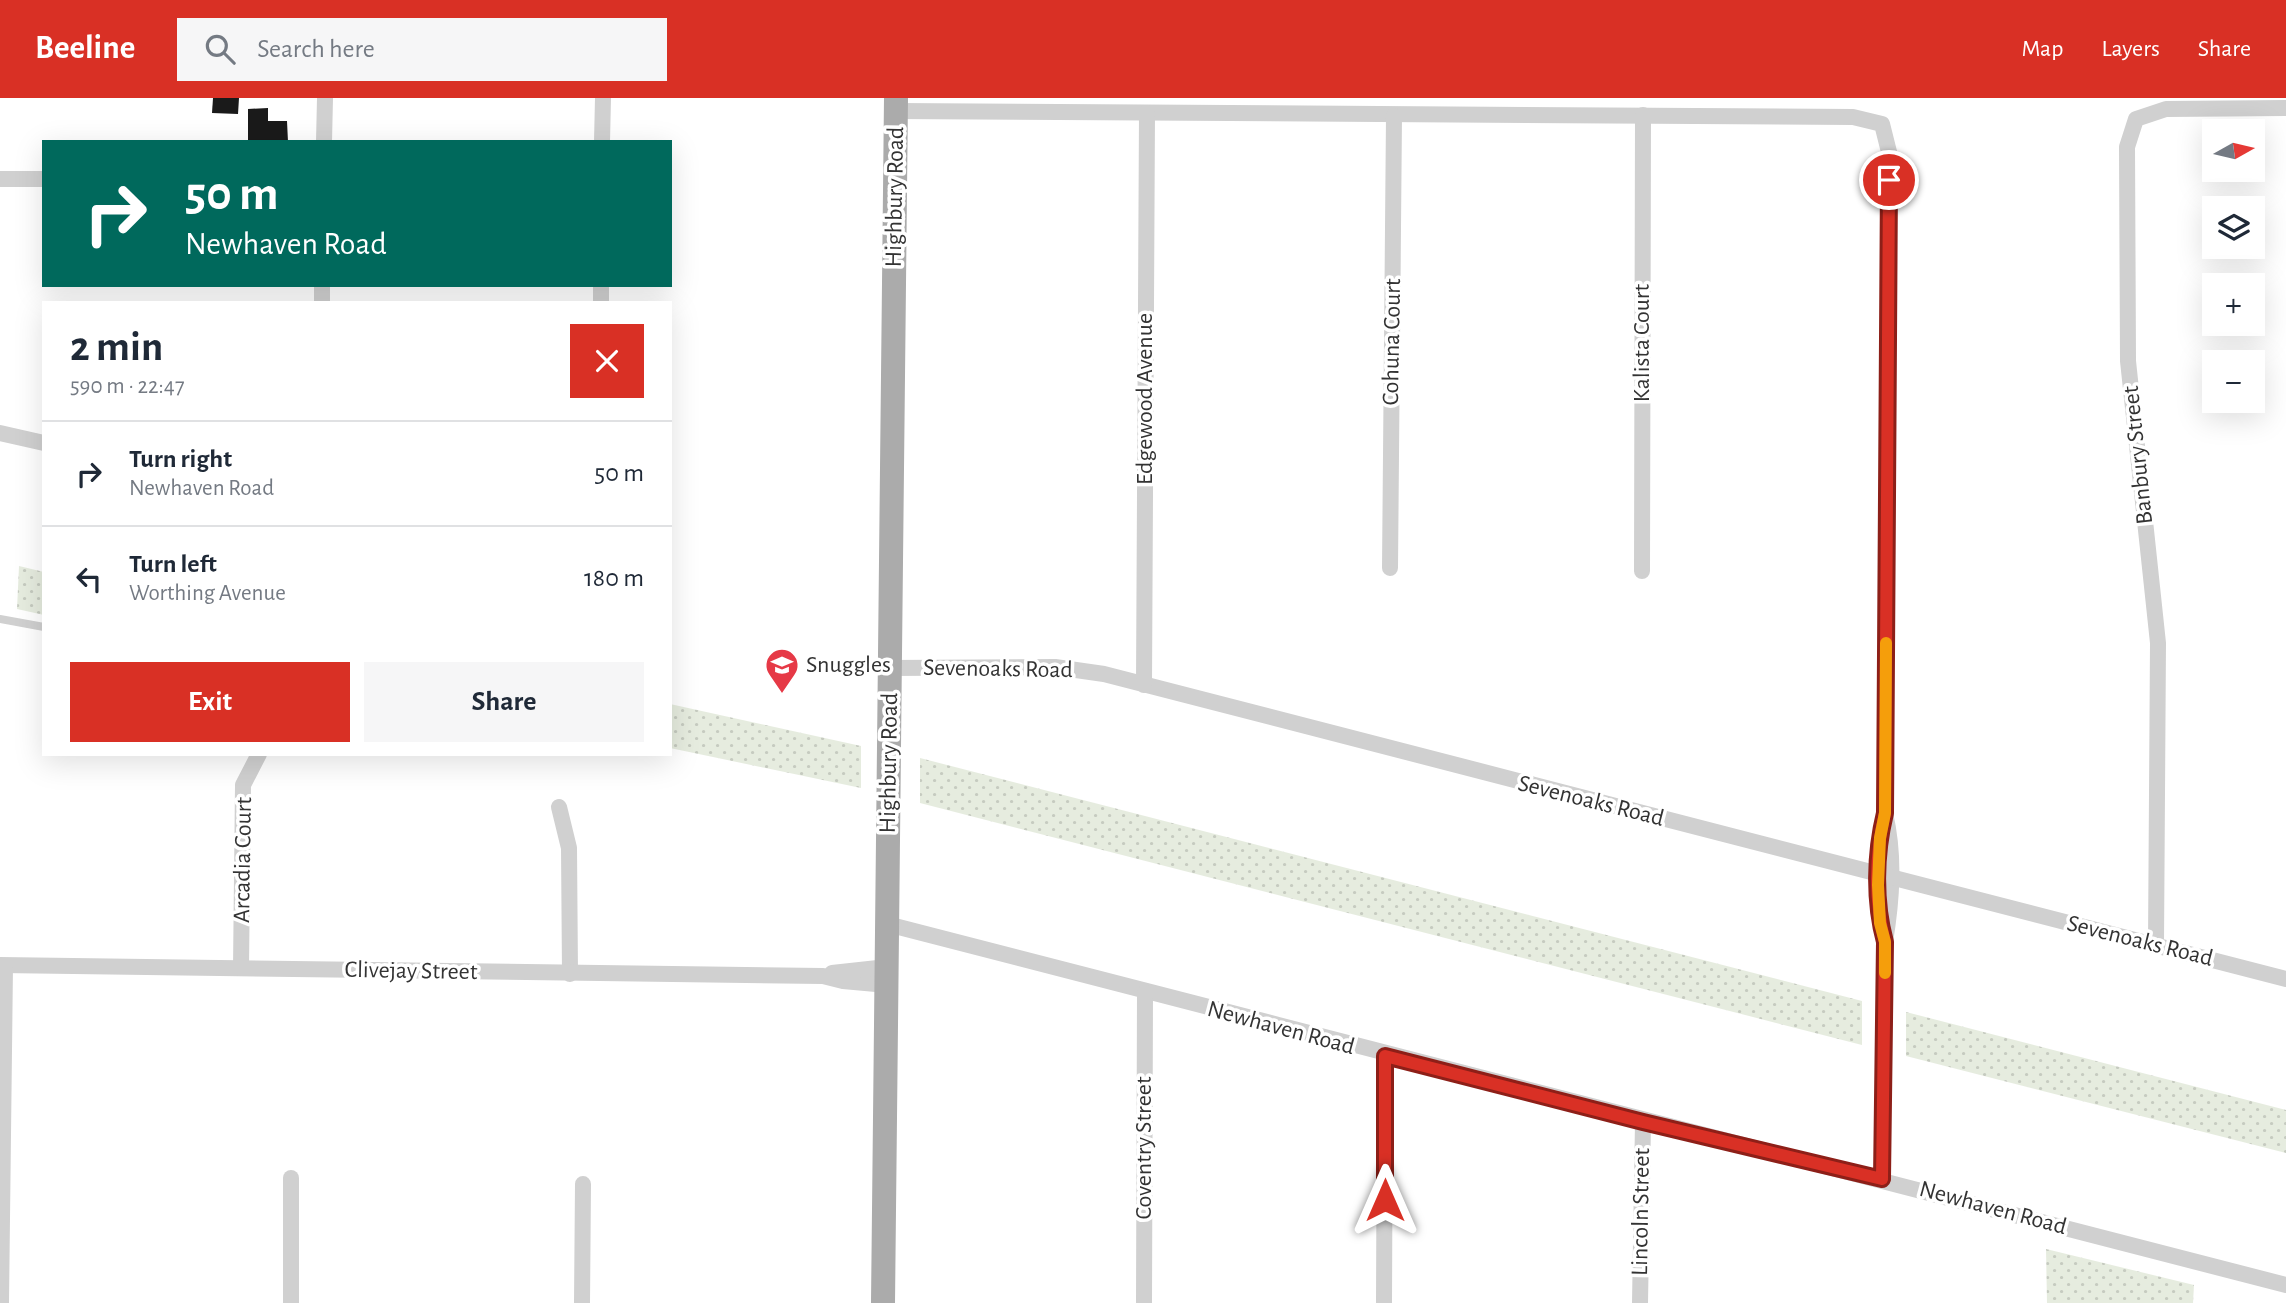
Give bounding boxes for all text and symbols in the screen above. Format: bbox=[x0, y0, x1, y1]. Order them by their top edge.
search box bbox=[177, 18, 667, 81]
icon: search bbox=[201, 30, 239, 68]
text: Beeline bbox=[35, 32, 135, 65]
text: Search here bbox=[257, 36, 375, 62]
text: Map bbox=[2021, 37, 2063, 61]
text: Layers bbox=[2101, 37, 2160, 61]
text: Share bbox=[2198, 37, 2251, 61]
north arrow bbox=[2202, 119, 2264, 182]
map controls bbox=[2202, 119, 2265, 413]
street label: Highbury Road bbox=[882, 126, 908, 268]
pin bbox=[1859, 150, 1919, 210]
icon: arrive bbox=[1870, 161, 1908, 199]
icon: right bbox=[70, 168, 161, 259]
text: 50 m bbox=[185, 170, 279, 219]
button: layers bbox=[2202, 196, 2265, 259]
text: Newhaven Road bbox=[185, 228, 387, 260]
button: + bbox=[2202, 273, 2265, 336]
street label: Cohuna Court bbox=[1379, 278, 1405, 406]
street label: Kalista Court bbox=[1630, 283, 1654, 402]
street label: Edgewood Avenue bbox=[1133, 313, 1157, 485]
button: close bbox=[570, 324, 644, 398]
text: 2 min bbox=[70, 326, 163, 368]
button: − bbox=[2202, 350, 2265, 413]
text: 590 m · 22:47 bbox=[70, 375, 184, 398]
street label: Banbury Street bbox=[2119, 384, 2157, 525]
text: Turn right bbox=[129, 446, 232, 472]
icon: right bbox=[70, 455, 108, 493]
text: 50 m bbox=[594, 460, 644, 486]
text: Newhaven Road bbox=[129, 477, 274, 500]
text: Turn left bbox=[129, 551, 217, 577]
icon: left bbox=[70, 560, 108, 598]
text: 180 m bbox=[584, 565, 644, 591]
text: Worthing Avenue bbox=[129, 582, 286, 605]
school or university icon: Snuggles bbox=[763, 646, 801, 695]
place label: Snuggles bbox=[806, 653, 891, 677]
street label: Sevenoaks Road bbox=[923, 656, 1073, 682]
button: Exit bbox=[70, 662, 350, 742]
button: Share bbox=[364, 662, 644, 742]
street label: Highbury Road bbox=[876, 692, 902, 834]
street label: Sevenoaks Road bbox=[1516, 771, 1666, 831]
street label: Arcadia Court bbox=[230, 797, 256, 923]
street label: Sevenoaks Road bbox=[2065, 911, 2215, 971]
street label: Clivejay Street bbox=[344, 958, 478, 984]
street label: Newhaven Road bbox=[1205, 997, 1357, 1059]
street label: Coventry Street bbox=[1132, 1076, 1156, 1220]
street label: Lincoln Street bbox=[1628, 1147, 1654, 1276]
position arrow bbox=[1348, 1163, 1422, 1237]
street label: Newhaven Road bbox=[1917, 1177, 2069, 1239]

